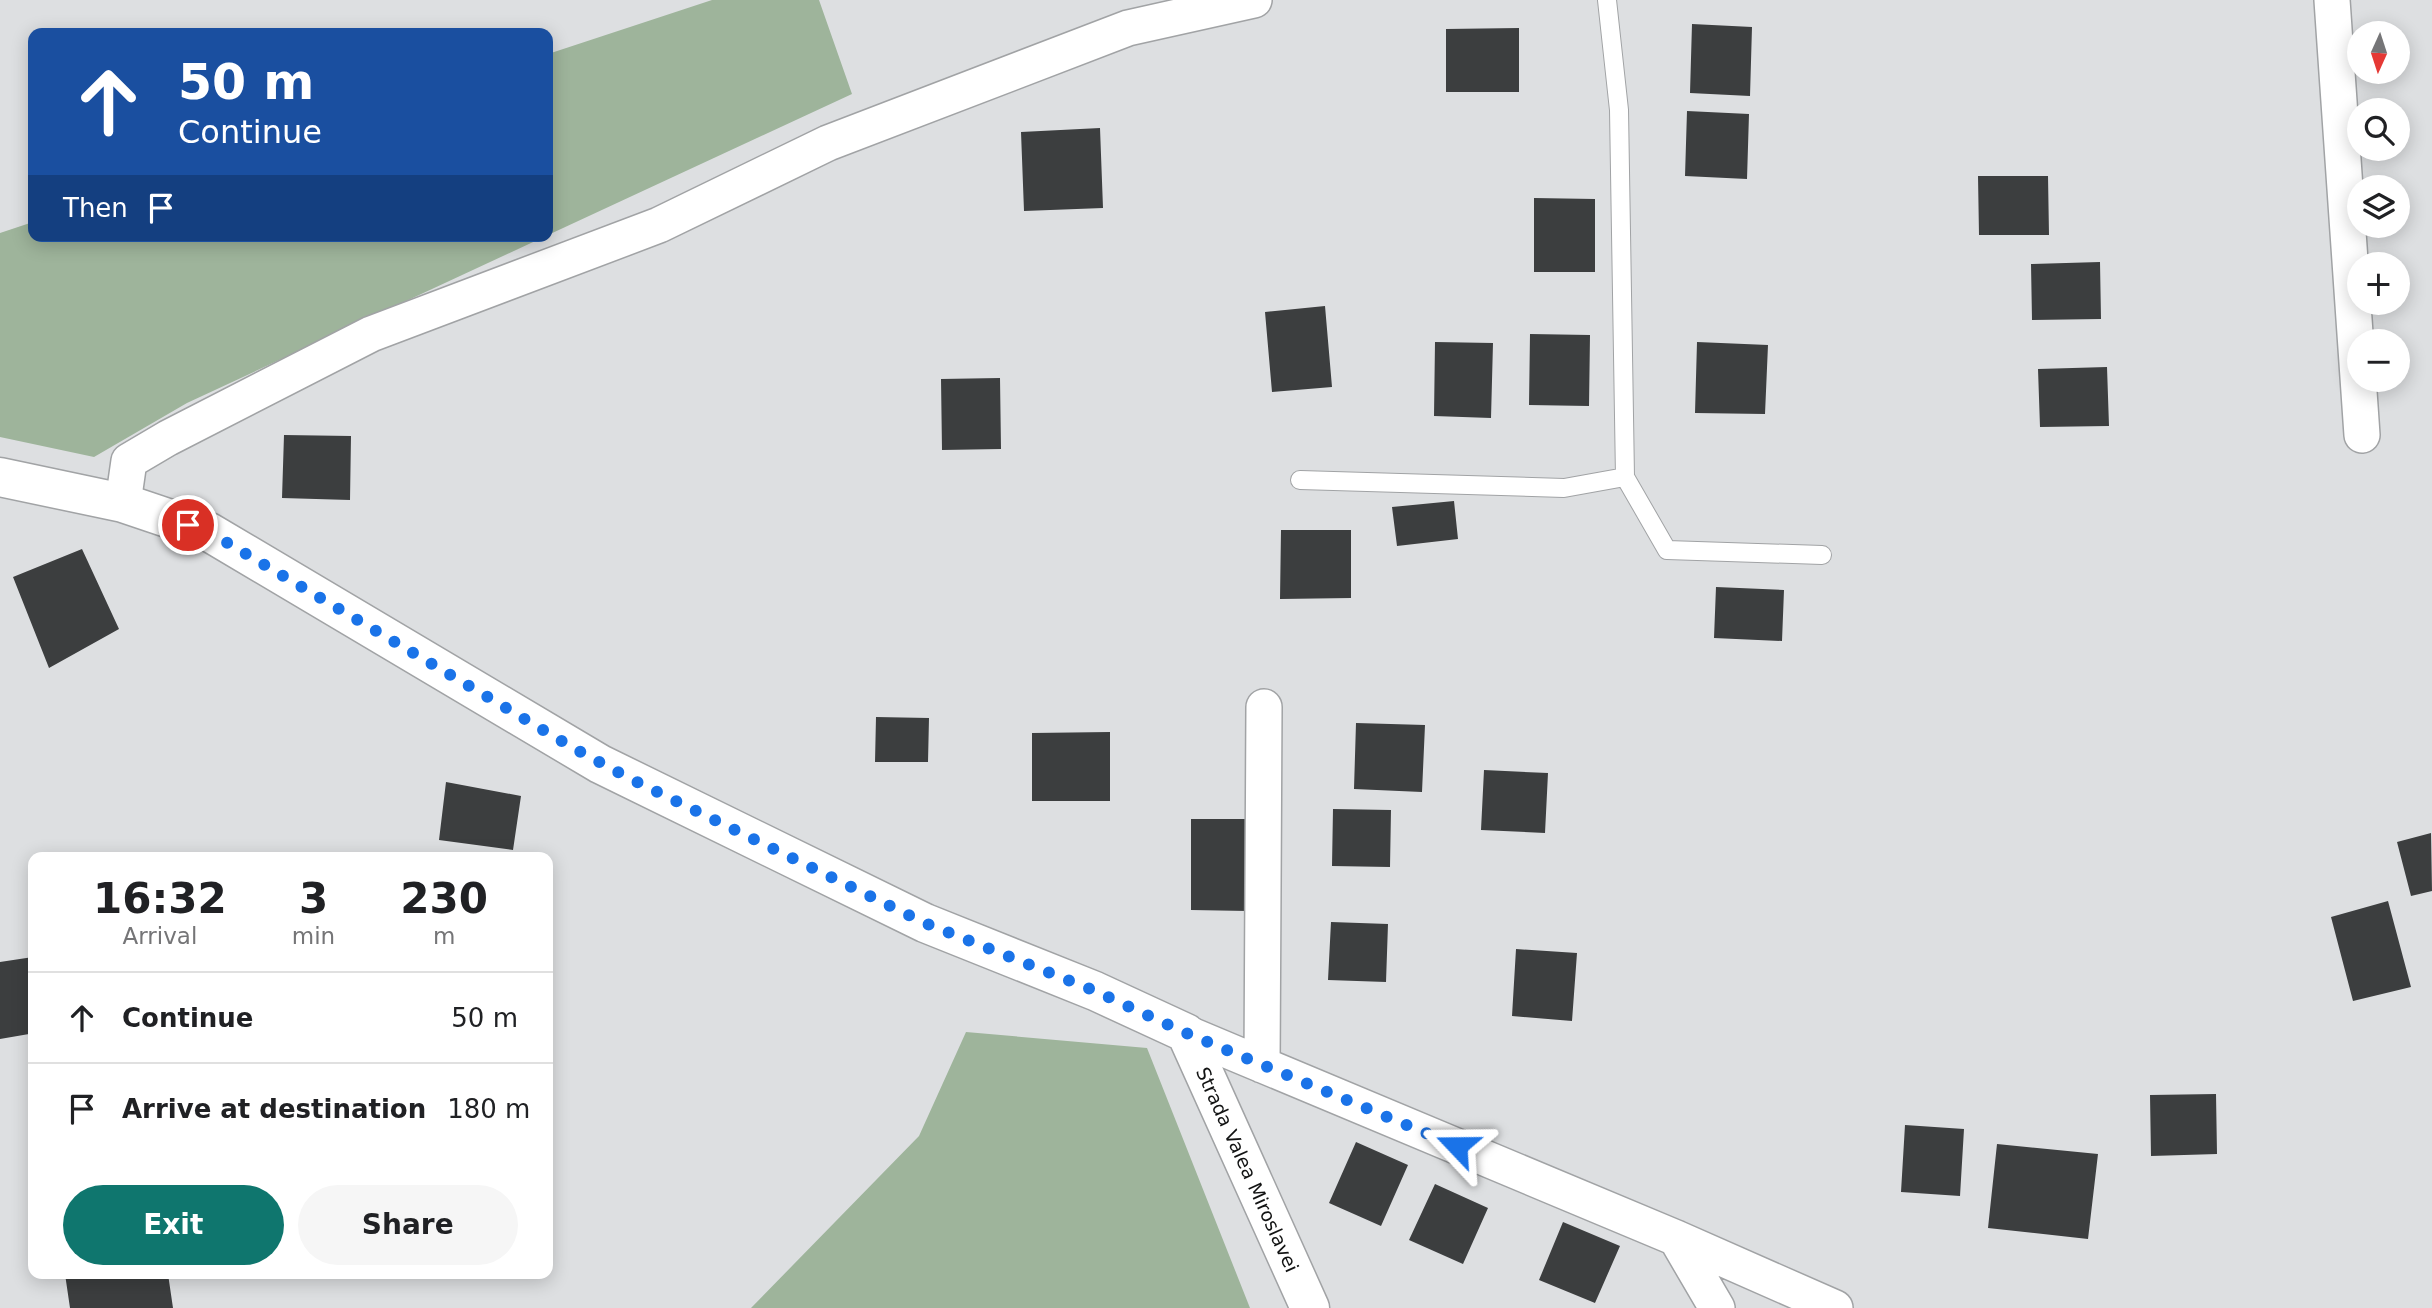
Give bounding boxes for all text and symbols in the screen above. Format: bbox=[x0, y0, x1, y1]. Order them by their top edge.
north arrow bbox=[2347, 21, 2410, 84]
map controls bbox=[2347, 21, 2410, 392]
text: 50 m bbox=[178, 54, 314, 111]
icon: ahead bbox=[63, 56, 154, 147]
button: search bbox=[2347, 98, 2410, 161]
text: Continue bbox=[178, 113, 322, 151]
button: layers bbox=[2347, 175, 2410, 238]
icon: arrive bbox=[142, 189, 180, 227]
text: Then bbox=[63, 193, 128, 223]
button: + bbox=[2347, 252, 2410, 315]
button: − bbox=[2347, 329, 2410, 392]
pin bbox=[158, 495, 218, 555]
icon: arrive bbox=[169, 506, 207, 544]
text: 16:32 bbox=[93, 874, 227, 923]
text: 3 bbox=[299, 874, 328, 923]
text: 230 bbox=[400, 874, 488, 923]
text: Arrival bbox=[123, 923, 197, 949]
text: min bbox=[292, 923, 335, 949]
text: m bbox=[433, 923, 455, 949]
icon: ahead bbox=[63, 999, 101, 1037]
text: Continue bbox=[122, 1003, 253, 1033]
text: 50 m bbox=[451, 1003, 518, 1033]
street label: Strada Valea Miroslavei bbox=[1192, 1064, 1303, 1275]
icon: arrive bbox=[63, 1090, 101, 1128]
text: Arrive at destination bbox=[122, 1094, 426, 1124]
text: 180 m bbox=[447, 1094, 530, 1124]
position arrow bbox=[1420, 1109, 1494, 1183]
button: Exit bbox=[63, 1185, 284, 1265]
button: Share bbox=[298, 1185, 518, 1265]

